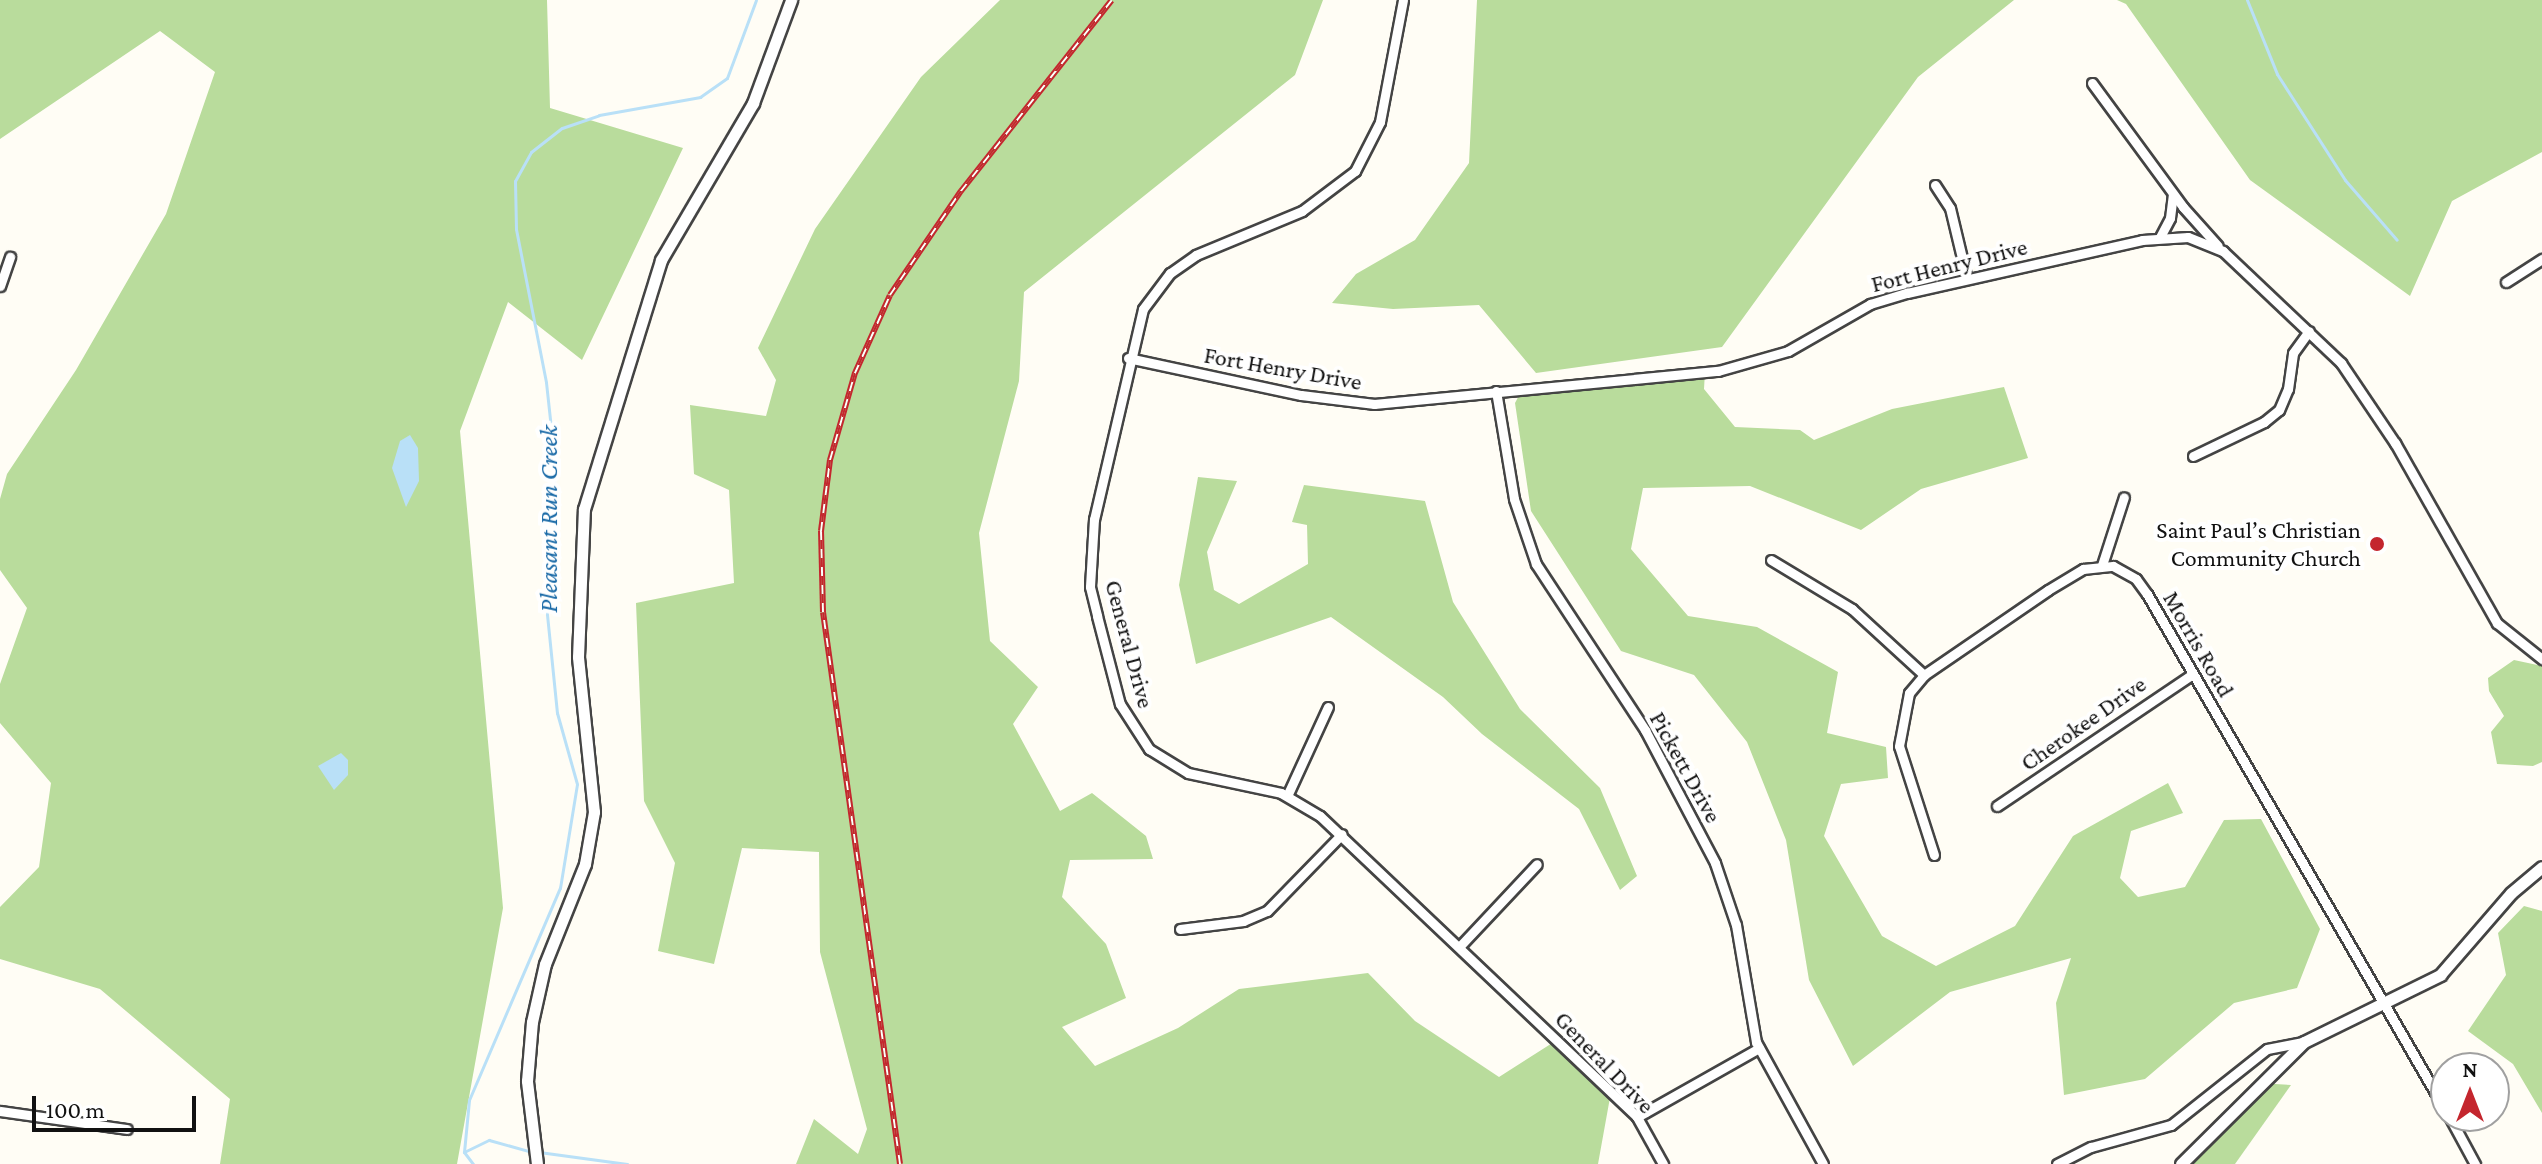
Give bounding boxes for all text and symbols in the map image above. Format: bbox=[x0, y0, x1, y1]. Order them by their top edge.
street label: Fort Henry Drive bbox=[1868, 232, 2030, 298]
street label: Fort Henry Drive bbox=[1202, 340, 1364, 396]
water label: Pleasant Run Creek bbox=[533, 425, 565, 613]
place label: Saint Paul’s Christian Community Church bbox=[2156, 516, 2361, 572]
marker: Saint Paul’s Christian Community Church bbox=[2368, 535, 2386, 553]
street label: General Drive bbox=[1099, 577, 1161, 711]
street label: Morris Road bbox=[2157, 586, 2241, 702]
street label: Cherokee Drive bbox=[2015, 669, 2151, 777]
street label: Pickett Drive bbox=[1644, 706, 1728, 828]
street label: General Drive bbox=[1549, 1005, 1661, 1119]
north arrow bbox=[2430, 1052, 2510, 1132]
text: N bbox=[2463, 1057, 2478, 1082]
scale bar bbox=[36, 1080, 200, 1130]
text: 100 m bbox=[46, 1096, 105, 1123]

